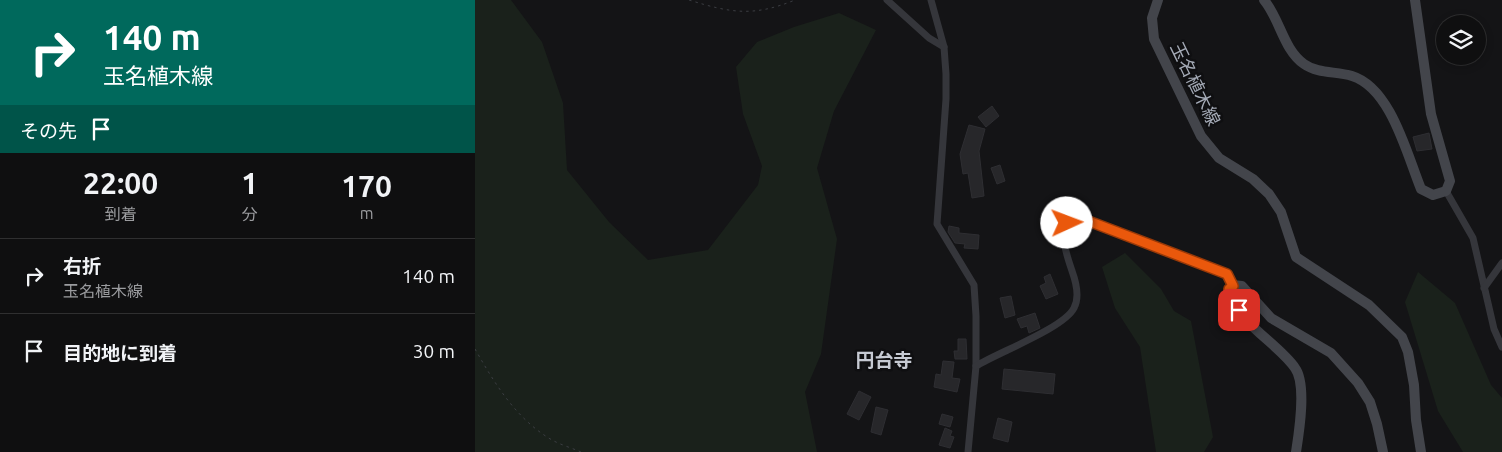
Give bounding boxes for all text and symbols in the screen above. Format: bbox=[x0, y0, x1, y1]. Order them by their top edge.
map controls bbox=[1436, 15, 1486, 65]
button: layers bbox=[1436, 15, 1486, 65]
text: 140 m bbox=[103, 17, 201, 57]
icon: right bbox=[20, 20, 85, 85]
street label: 玉名植木線 bbox=[1167, 39, 1225, 128]
text: 玉名植木線 bbox=[103, 63, 213, 88]
icon: arrive bbox=[87, 115, 115, 143]
text: その先 bbox=[20, 120, 77, 142]
text: 22:00 bbox=[83, 166, 158, 200]
text: 1 bbox=[241, 166, 258, 200]
text: 170 bbox=[341, 169, 392, 203]
position arrow bbox=[1040, 196, 1092, 248]
text: m bbox=[360, 204, 373, 222]
text: 到着 bbox=[105, 205, 137, 223]
text: 分 bbox=[242, 205, 258, 223]
text: 右折 bbox=[63, 255, 101, 277]
icon: right bbox=[20, 262, 48, 290]
text: 140 m bbox=[402, 265, 455, 287]
text: 玉名植木線 bbox=[63, 282, 143, 300]
pin bbox=[1218, 289, 1260, 331]
icon: arrive bbox=[1225, 296, 1253, 324]
icon: arrive bbox=[20, 337, 48, 365]
text: 30 m bbox=[413, 340, 455, 362]
text: 目的地に到着 bbox=[63, 342, 177, 364]
district label: 円台寺 bbox=[855, 349, 913, 371]

